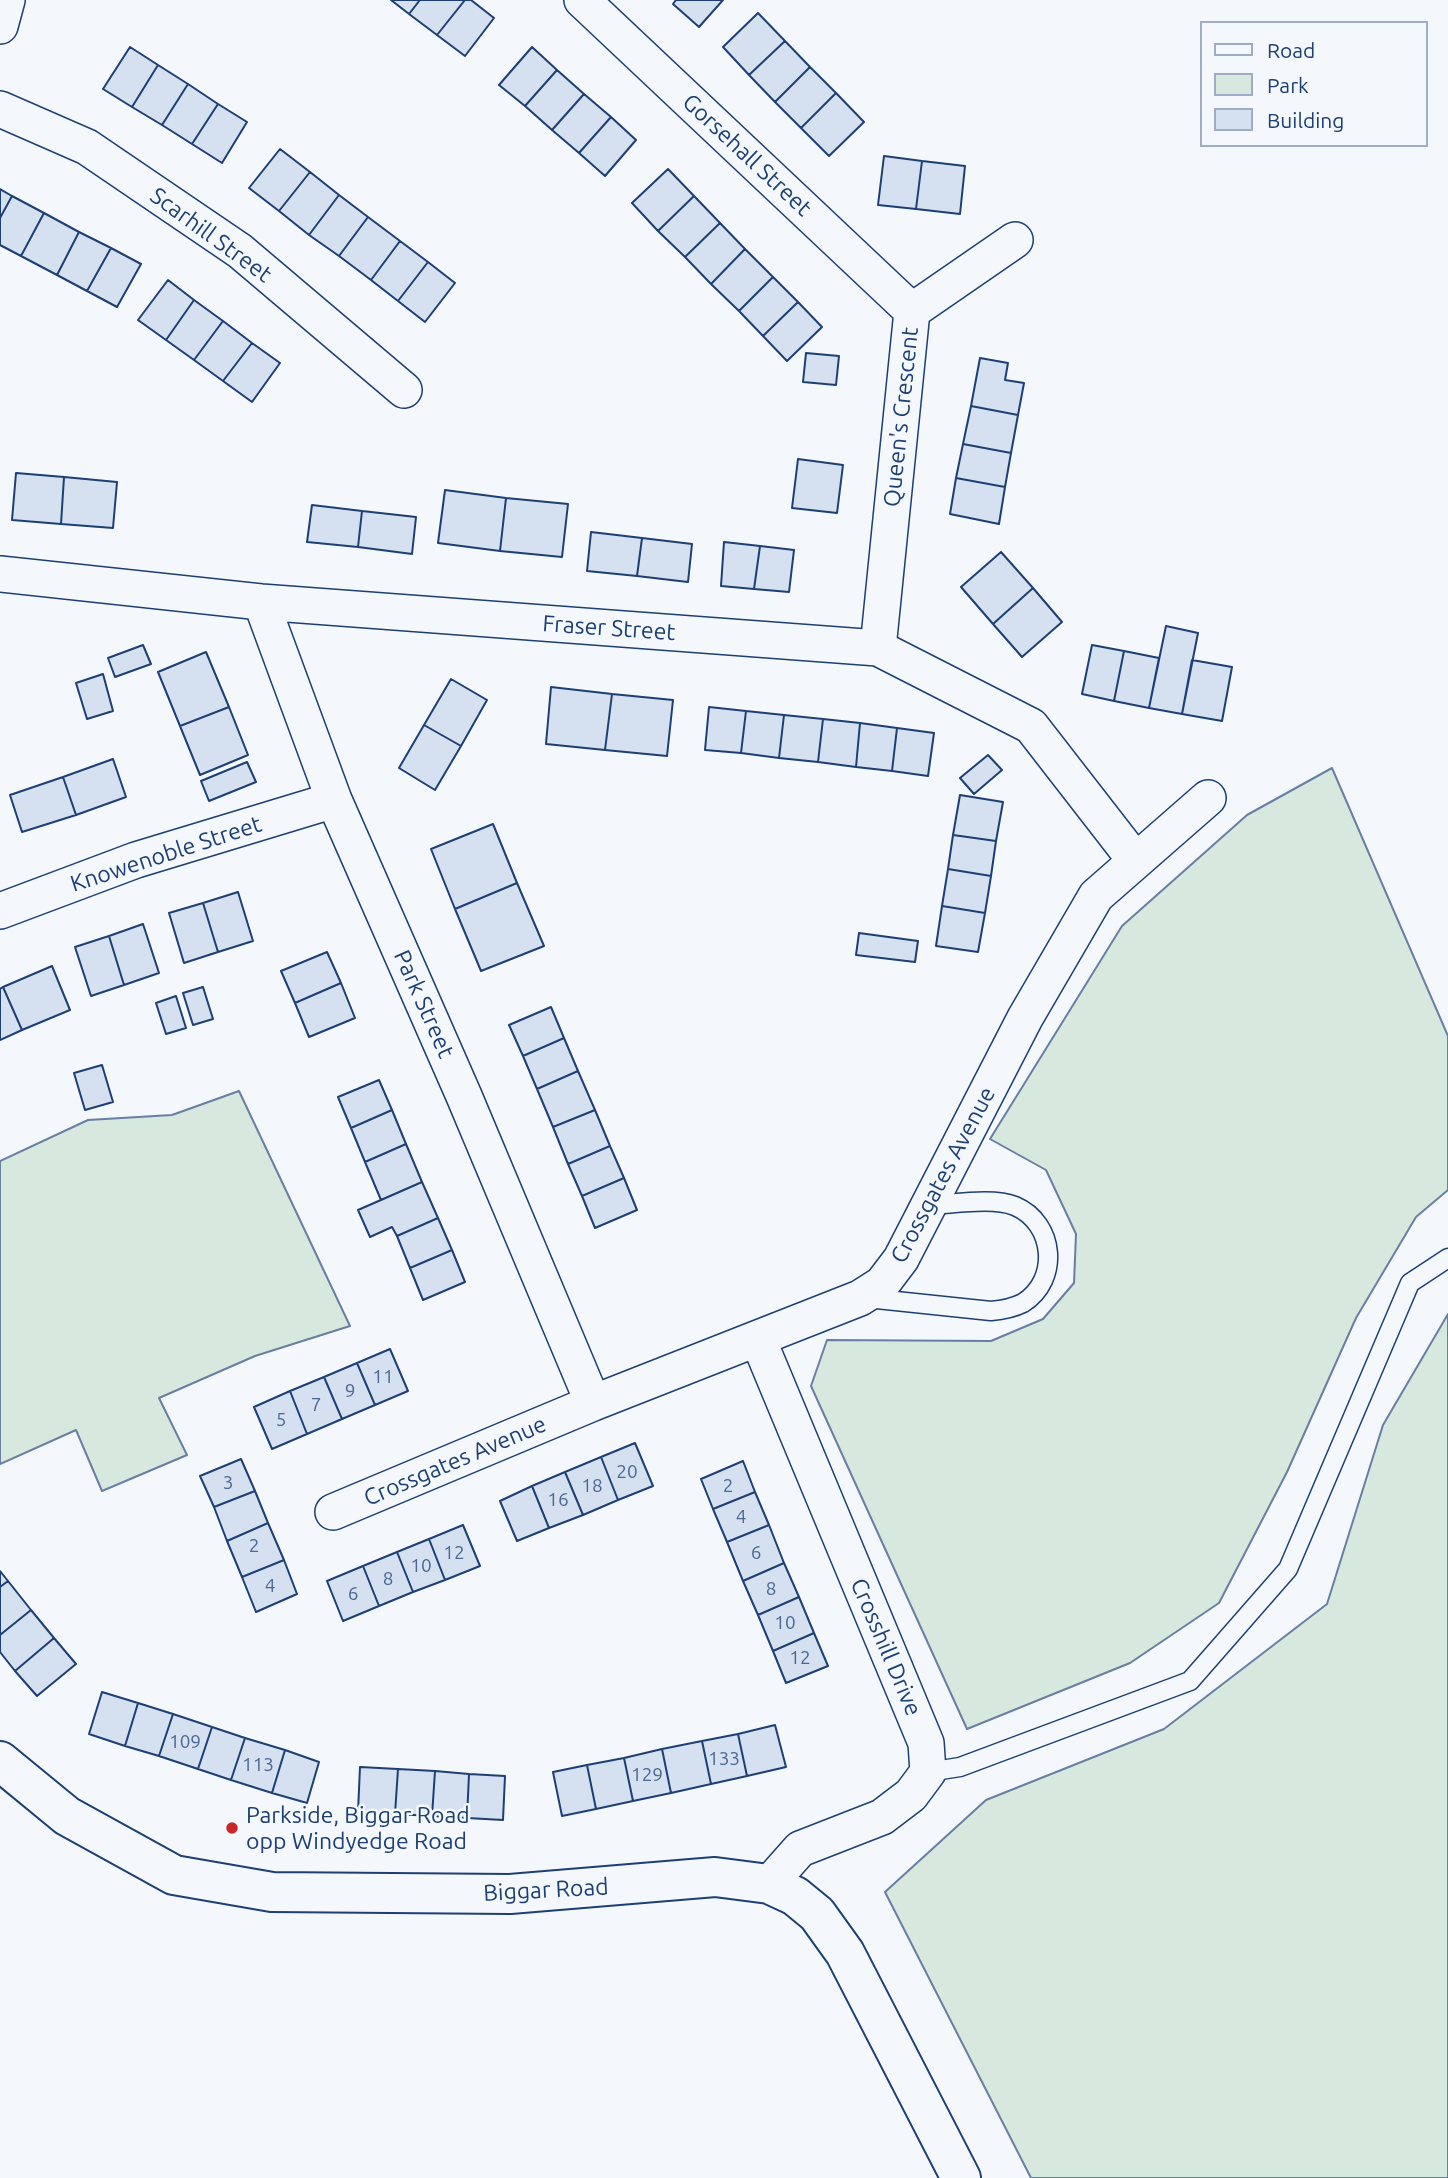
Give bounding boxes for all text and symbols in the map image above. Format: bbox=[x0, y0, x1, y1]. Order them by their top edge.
legend bbox=[1200, 21, 1427, 147]
text: Road bbox=[1267, 38, 1315, 62]
text: Park bbox=[1267, 73, 1309, 97]
street label: Gorsehall Street bbox=[677, 88, 817, 222]
text: Building bbox=[1267, 108, 1344, 132]
street label: Scarhill Street bbox=[145, 182, 277, 288]
street label: Queen's Crescent bbox=[878, 326, 924, 508]
street label: Fraser Street bbox=[542, 610, 676, 646]
street label: Knowenoble Street bbox=[67, 810, 265, 898]
street label: Park Street bbox=[388, 946, 460, 1062]
street label: Crossgates Avenue bbox=[885, 1082, 1001, 1268]
house number: 11 bbox=[372, 1366, 394, 1388]
house number: 9 bbox=[345, 1380, 355, 1402]
house number: 7 bbox=[311, 1394, 321, 1416]
house number: 5 bbox=[276, 1409, 286, 1431]
street label: Crossgates Avenue bbox=[360, 1410, 550, 1512]
house number: 20 bbox=[616, 1461, 638, 1483]
house number: 3 bbox=[223, 1472, 233, 1494]
house number: 18 bbox=[581, 1475, 603, 1497]
house number: 2 bbox=[723, 1475, 733, 1497]
house number: 16 bbox=[547, 1489, 569, 1511]
house number: 4 bbox=[736, 1506, 746, 1528]
house number: 2 bbox=[249, 1535, 259, 1557]
house number: 12 bbox=[443, 1542, 465, 1564]
house number: 6 bbox=[751, 1542, 761, 1564]
house number: 10 bbox=[410, 1555, 432, 1577]
house number: 8 bbox=[383, 1568, 393, 1590]
street label: Crosshill Drive bbox=[845, 1574, 927, 1720]
house number: 4 bbox=[265, 1575, 275, 1597]
house number: 8 bbox=[766, 1578, 776, 1600]
house number: 6 bbox=[348, 1583, 358, 1605]
house number: 10 bbox=[774, 1612, 796, 1634]
house number: 12 bbox=[789, 1647, 811, 1669]
house number: 109 bbox=[169, 1731, 201, 1753]
house number: 133 bbox=[708, 1748, 740, 1770]
house number: 113 bbox=[242, 1754, 274, 1776]
house number: 129 bbox=[631, 1764, 663, 1786]
place label: Parkside, Biggar Road opp Windyedge Road bbox=[246, 1801, 470, 1855]
marker: Parkside, Biggar Road opp Windyedge Road bbox=[224, 1820, 240, 1836]
street label: Biggar Road bbox=[483, 1873, 609, 1907]

